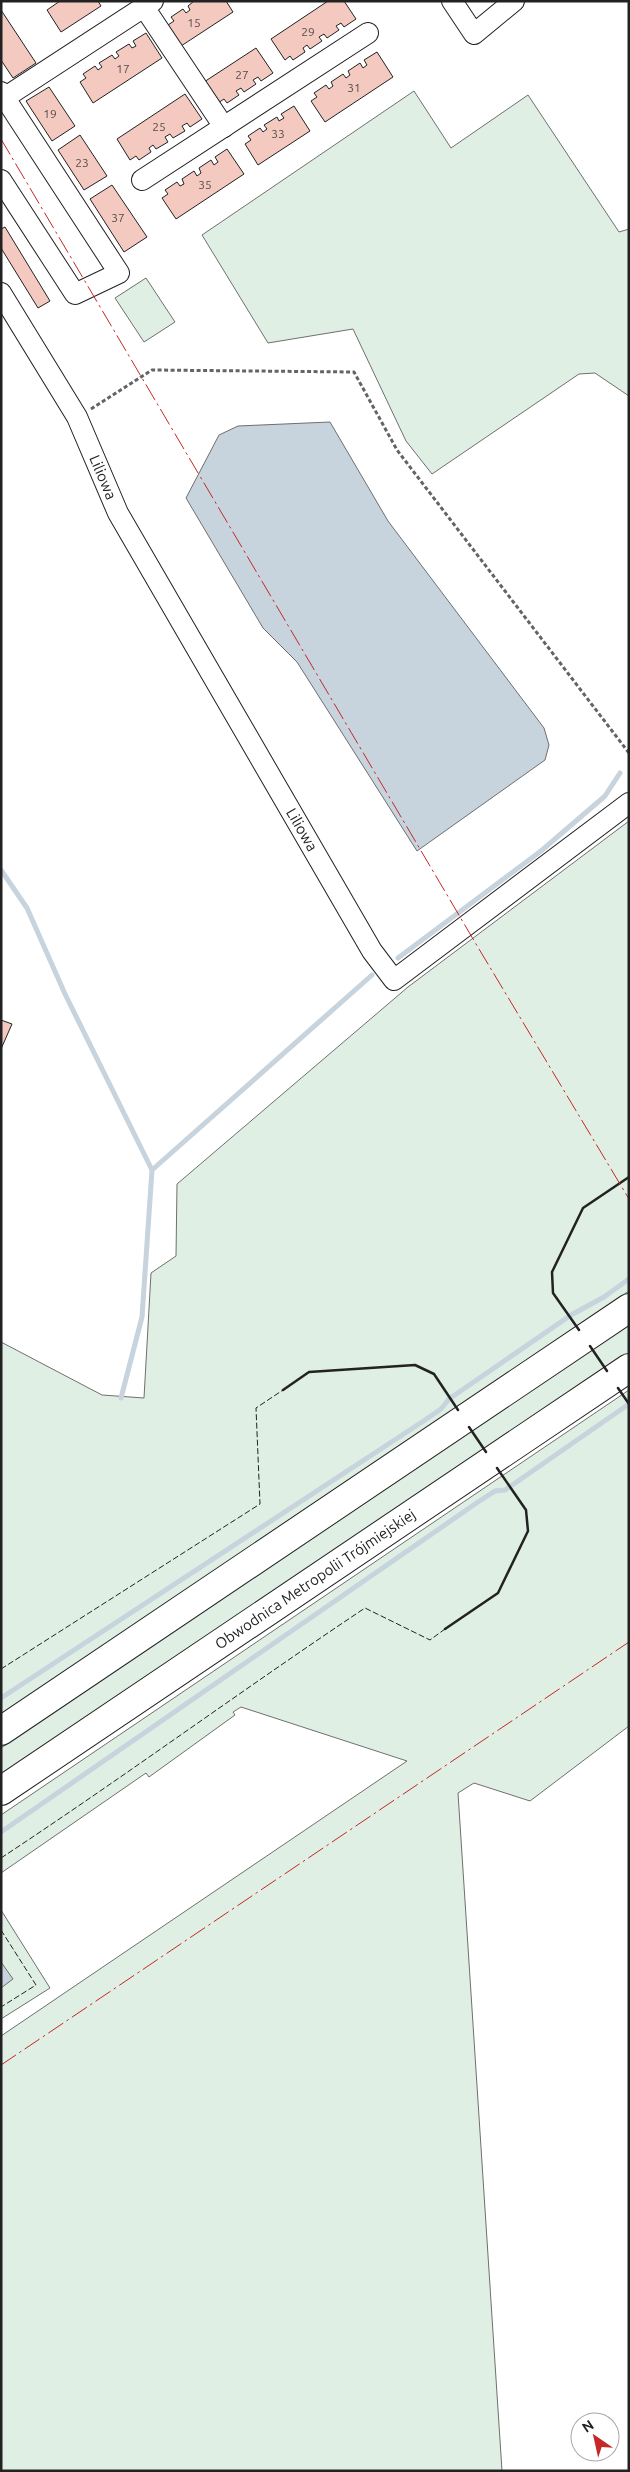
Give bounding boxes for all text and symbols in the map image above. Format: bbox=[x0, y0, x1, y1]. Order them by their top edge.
house number: 15 bbox=[187, 16, 201, 29]
house number: 29 bbox=[301, 25, 315, 38]
house number: 17 bbox=[116, 62, 130, 75]
house number: 27 bbox=[235, 68, 249, 81]
house number: 31 bbox=[347, 81, 361, 94]
house number: 19 bbox=[43, 107, 57, 120]
house number: 25 bbox=[152, 120, 166, 133]
house number: 33 bbox=[271, 127, 285, 140]
house number: 23 bbox=[75, 156, 89, 169]
house number: 35 bbox=[198, 178, 212, 191]
house number: 37 bbox=[111, 211, 125, 224]
street label: Liliowa bbox=[86, 452, 120, 502]
street label: Liliowa bbox=[283, 805, 321, 854]
street label: Obwodnica Metropolii Trójmiejskiej bbox=[212, 1505, 419, 1652]
north arrow bbox=[570, 2412, 620, 2462]
text: N bbox=[579, 2417, 597, 2436]

